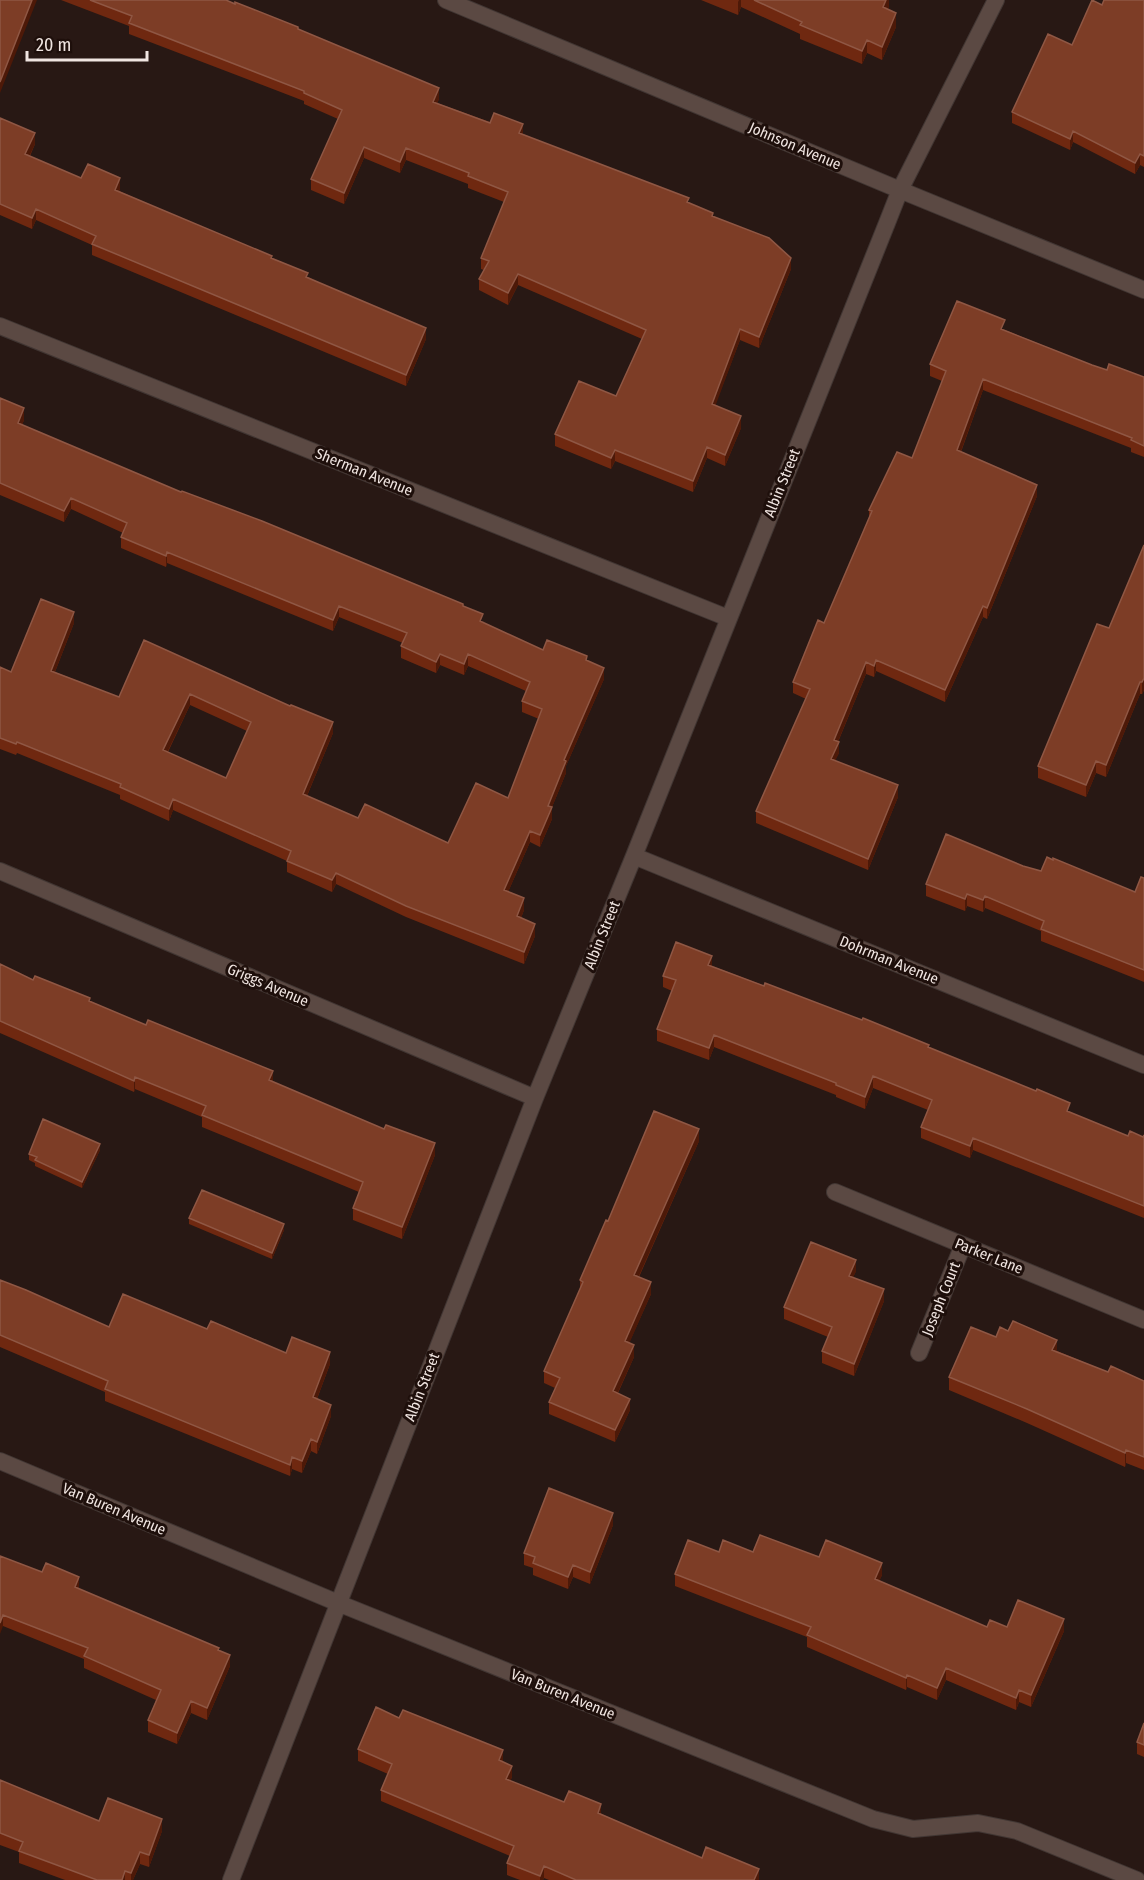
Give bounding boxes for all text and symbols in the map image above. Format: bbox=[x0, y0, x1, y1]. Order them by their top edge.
scale bar bbox=[27, 24, 147, 62]
text: 20 m bbox=[36, 34, 71, 56]
street label: Johnson Avenue bbox=[746, 118, 844, 174]
street label: Sherman Avenue bbox=[313, 444, 415, 500]
street label: Albin Street bbox=[760, 446, 804, 520]
street label: Albin Street bbox=[580, 898, 624, 972]
street label: Dohrman Avenue bbox=[837, 932, 941, 988]
street label: Griggs Avenue bbox=[225, 960, 311, 1010]
street label: Parker Lane bbox=[952, 1234, 1026, 1278]
street label: Joseph Court bbox=[918, 1259, 964, 1339]
street label: Albin Street bbox=[401, 1350, 443, 1424]
street label: Van Buren Avenue bbox=[60, 1479, 168, 1539]
street label: Van Buren Avenue bbox=[508, 1665, 618, 1723]

